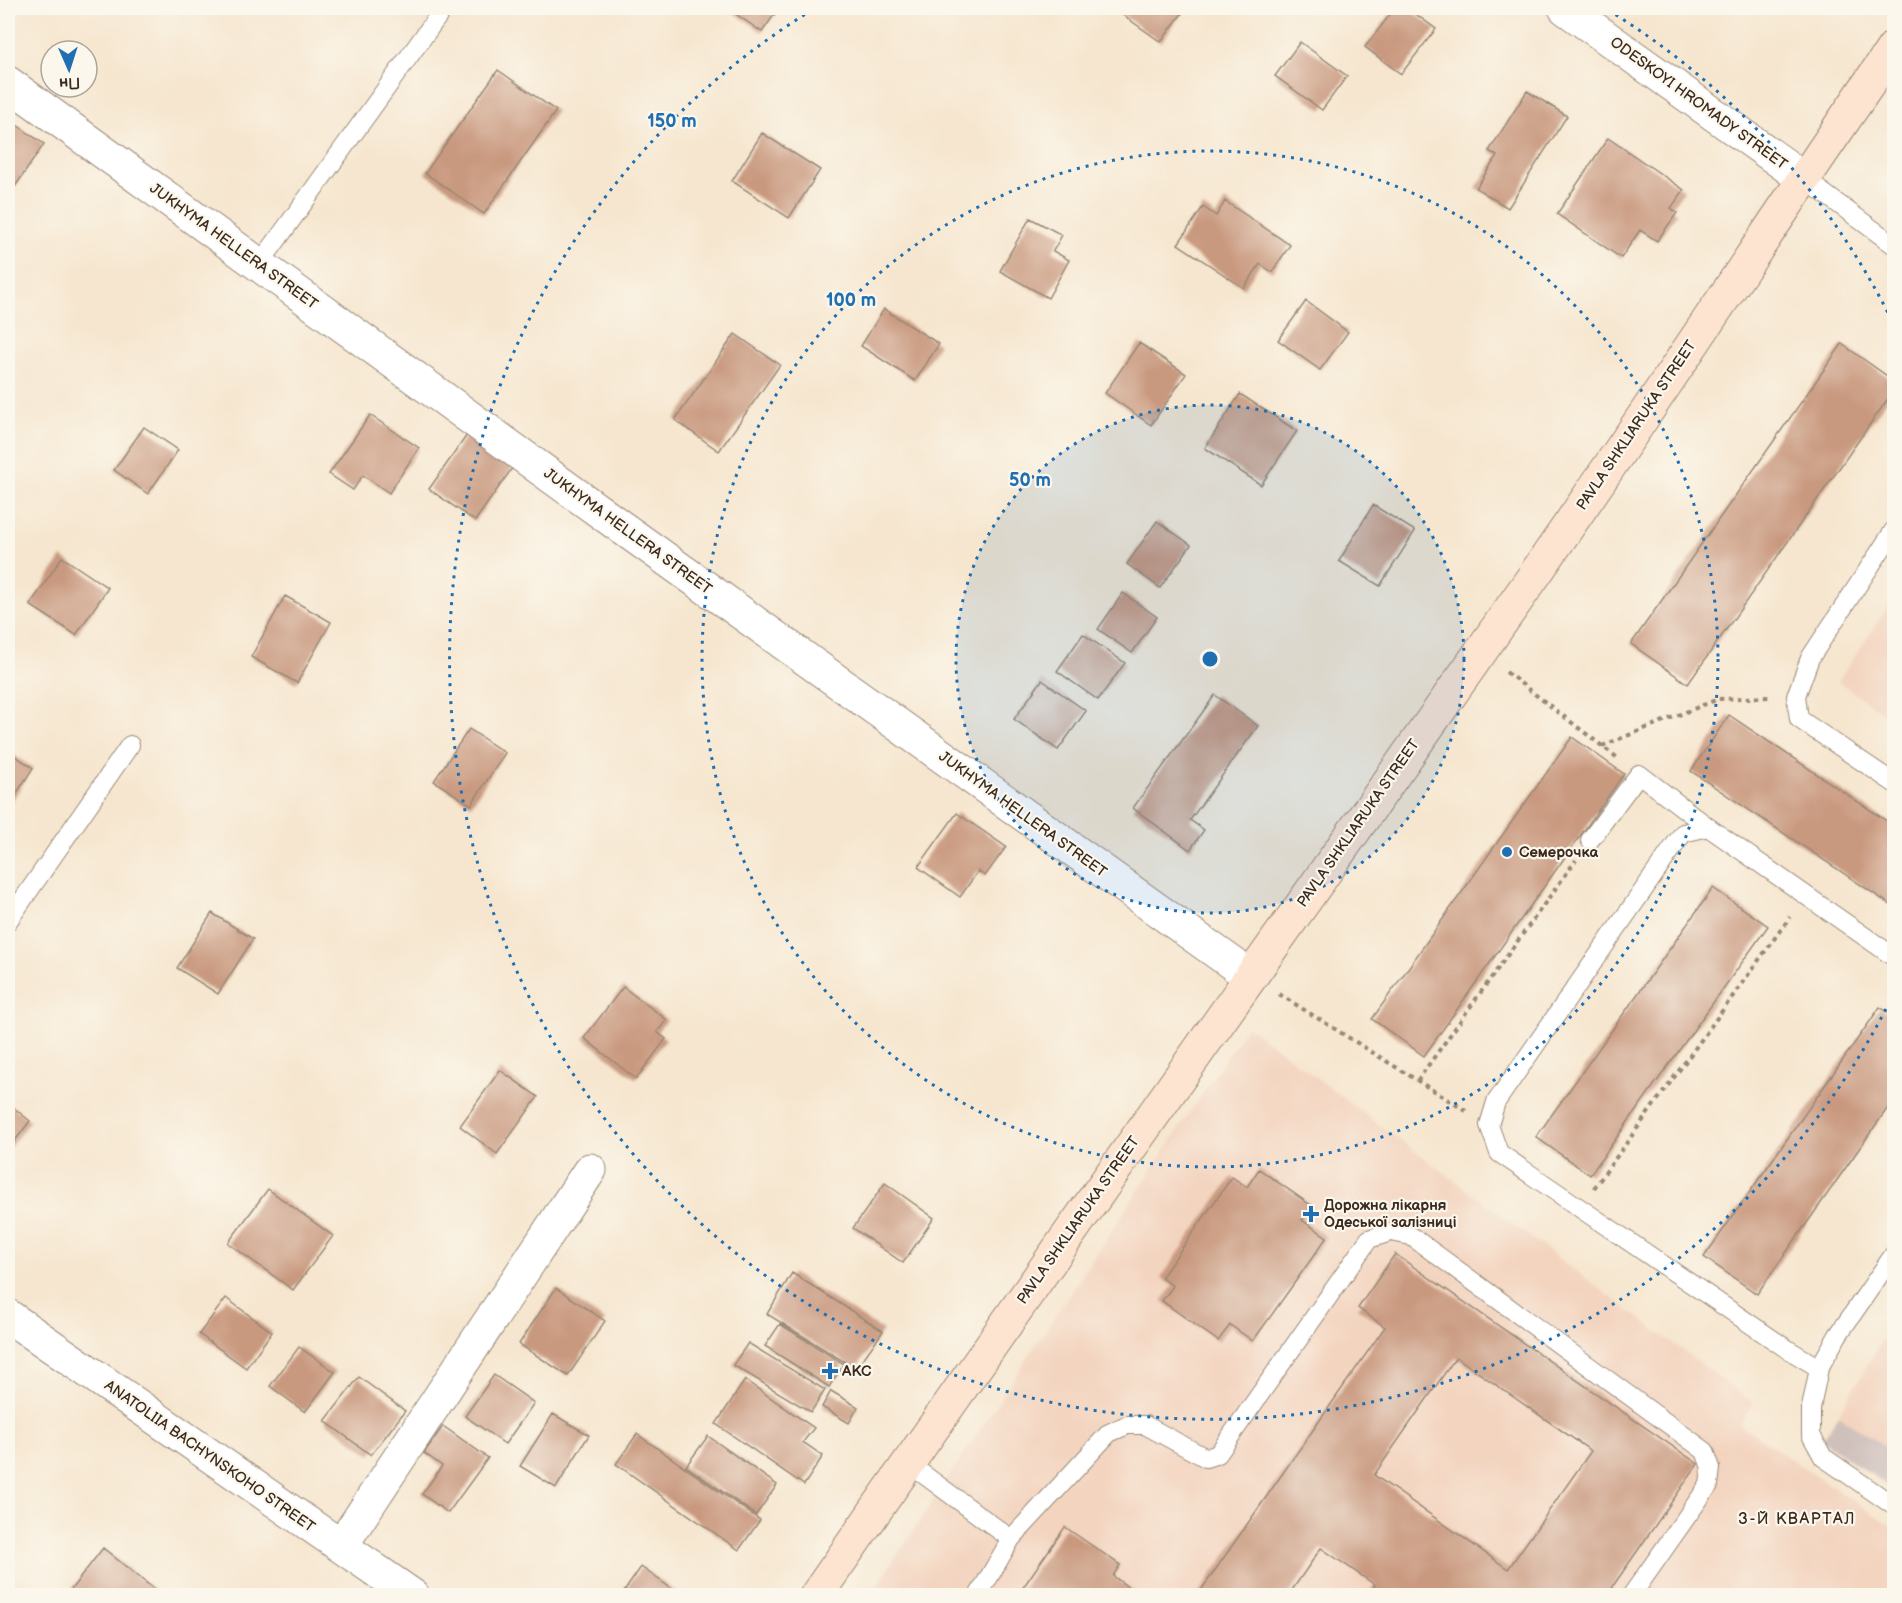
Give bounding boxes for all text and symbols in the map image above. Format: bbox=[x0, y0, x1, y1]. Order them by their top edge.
street label: ODESKOYI HROMADY STREET bbox=[1606, 33, 1791, 174]
north arrow bbox=[39, 39, 99, 99]
text: Пн bbox=[59, 72, 81, 93]
text: 150 m bbox=[647, 111, 697, 132]
street label: JUKHYMA HELLERA STREET bbox=[146, 179, 322, 314]
text: 100 m bbox=[826, 290, 876, 311]
street label: PAVLA SHKLIARUKA STREET bbox=[1572, 337, 1700, 514]
street label: JUKHYMA HELLERA STREET bbox=[540, 464, 716, 599]
text: 50 m bbox=[1009, 470, 1051, 491]
centre of rings bbox=[1200, 649, 1220, 669]
street label: PAVLA SHKLIARUKA STREET bbox=[1293, 736, 1424, 911]
street label: JUKHYMA HELLERA STREET bbox=[935, 747, 1111, 882]
place label: Семерочка bbox=[1519, 843, 1598, 862]
marker: Семерочка bbox=[1500, 845, 1514, 859]
street label: PAVLA SHKLIARUKA STREET bbox=[1013, 1133, 1144, 1308]
place label: Дорожна лікарня Одеської залізниці bbox=[1324, 1196, 1456, 1232]
marker: Дорожна лікарня Одеської залізниці bbox=[1302, 1205, 1320, 1223]
place label: АКС bbox=[841, 1362, 872, 1381]
marker: АКС bbox=[823, 1364, 837, 1378]
street label: ANATOLIIA BACHYNSKOHO STREET bbox=[101, 1376, 319, 1537]
district label: 3-Й КВАРТАЛ bbox=[1738, 1510, 1856, 1529]

